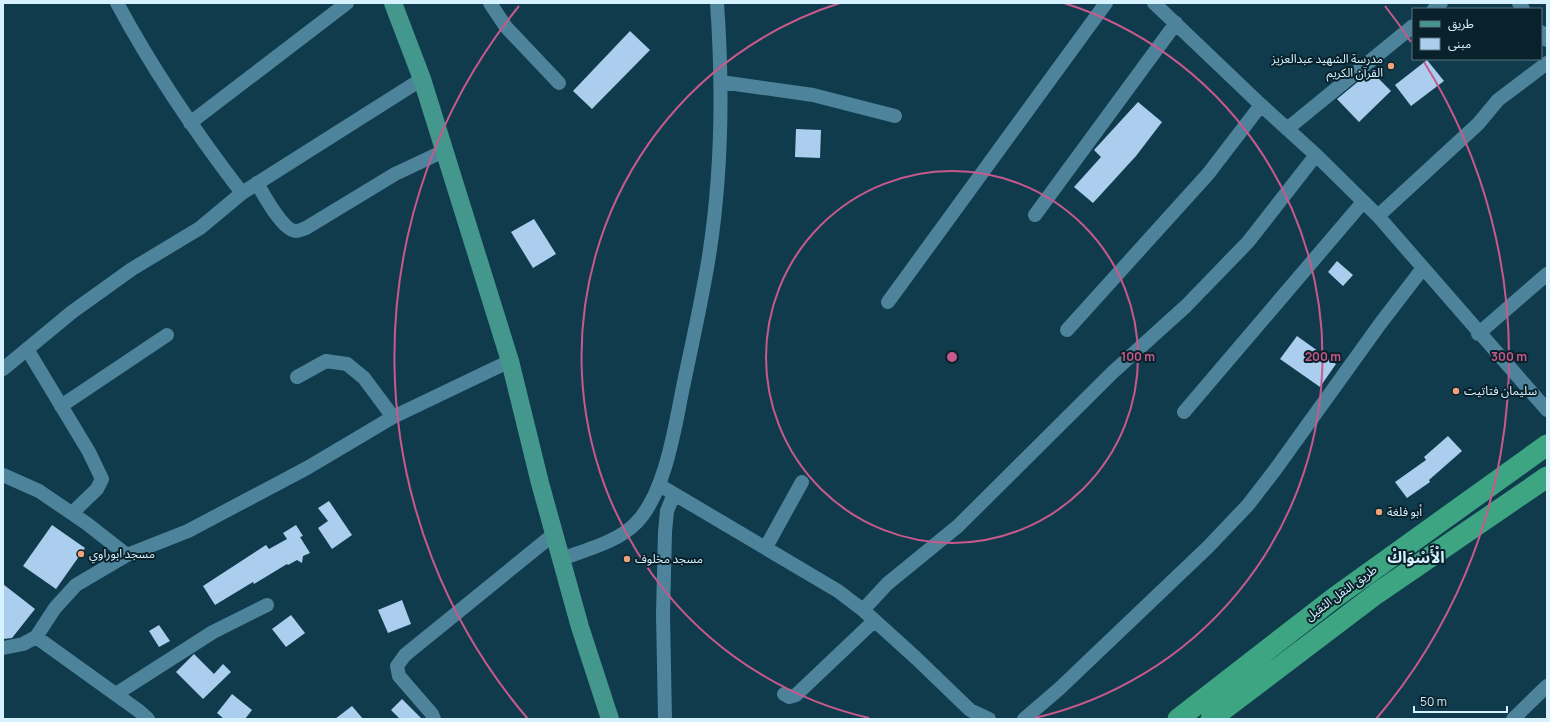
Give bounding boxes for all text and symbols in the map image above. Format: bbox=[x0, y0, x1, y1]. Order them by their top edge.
legend bbox=[1412, 8, 1542, 60]
text: طريق bbox=[1448, 15, 1474, 32]
text: مبنى bbox=[1448, 35, 1471, 52]
place label: مدرسة الشهيد عبدالعزيز القرآن الكريم bbox=[1271, 50, 1383, 82]
marker: مدرسة الشهيد عبدالعزيز القرآن الكريم bbox=[1386, 61, 1396, 71]
text: 100 m bbox=[1121, 348, 1155, 365]
text: 200 m bbox=[1305, 348, 1341, 365]
text: 300 m bbox=[1491, 348, 1527, 365]
centre of rings bbox=[945, 350, 959, 364]
place label: سليمان فتاتيت bbox=[1464, 382, 1537, 399]
marker: سليمان فتاتيت bbox=[1451, 386, 1461, 396]
place label: أبو فلغة bbox=[1387, 503, 1422, 520]
marker: أبو فلغة bbox=[1374, 507, 1384, 517]
place label: مسجد ابوراوي bbox=[89, 545, 155, 564]
district label: الْأَسْوَاكْ bbox=[1387, 545, 1445, 568]
marker: مسجد ابوراوي bbox=[76, 549, 86, 559]
place label: مسجد مخلوف bbox=[635, 550, 703, 567]
marker: مسجد مخلوف bbox=[622, 554, 632, 564]
street label: طريق النقل الثقيل bbox=[1301, 561, 1380, 624]
scale bar bbox=[1414, 688, 1507, 714]
text: 50 m bbox=[1420, 693, 1447, 710]

